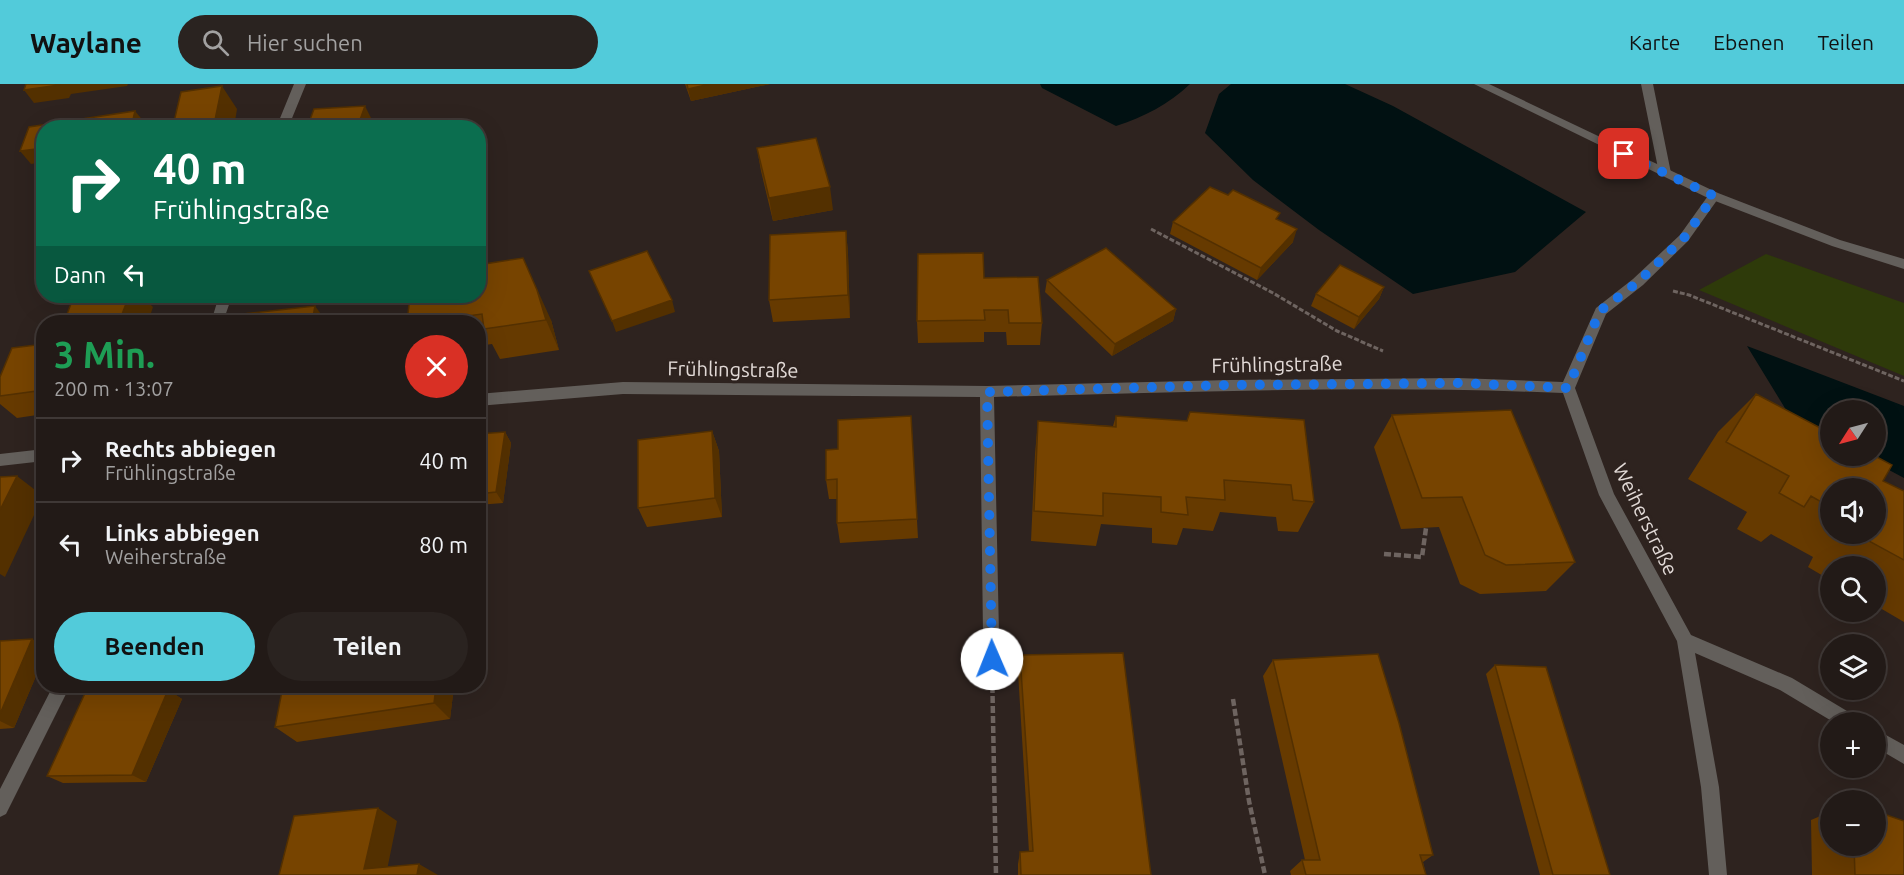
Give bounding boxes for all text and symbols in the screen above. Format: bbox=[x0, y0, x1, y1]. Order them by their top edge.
search box bbox=[178, 15, 598, 69]
icon: search bbox=[199, 26, 232, 59]
text: Waylane bbox=[30, 27, 142, 58]
text: Hier suchen bbox=[247, 30, 363, 55]
text: Karte bbox=[1629, 30, 1680, 54]
text: Ebenen bbox=[1713, 30, 1785, 54]
text: Teilen bbox=[1818, 30, 1874, 54]
pin bbox=[1598, 128, 1649, 179]
icon: arrive bbox=[1607, 137, 1640, 170]
icon: right bbox=[54, 144, 132, 222]
text: 40 m bbox=[153, 145, 247, 192]
text: Frühlingstraße bbox=[153, 194, 330, 224]
icon: left bbox=[118, 258, 151, 291]
text: Dann bbox=[54, 262, 106, 287]
text: 3 Min. bbox=[54, 334, 155, 375]
button: close bbox=[405, 335, 468, 398]
street label: Frühlingstraße bbox=[1211, 351, 1343, 377]
street label: Frühlingstraße bbox=[667, 356, 799, 382]
text: 200 m · 13:07 bbox=[54, 377, 174, 400]
north arrow bbox=[1820, 400, 1886, 466]
map controls bbox=[1820, 400, 1886, 856]
text: Rechts abbiegen bbox=[105, 436, 276, 461]
icon: right bbox=[54, 444, 87, 477]
text: 40 m bbox=[419, 448, 468, 473]
street label: Weiherstraße bbox=[1609, 459, 1683, 579]
text: Frühlingstraße bbox=[105, 461, 236, 484]
button: sound bbox=[1820, 478, 1886, 544]
text: Links abbiegen bbox=[105, 520, 260, 545]
icon: left bbox=[54, 528, 87, 561]
text: 80 m bbox=[419, 532, 468, 557]
text: Weiherstraße bbox=[105, 545, 227, 568]
button: search bbox=[1820, 556, 1886, 622]
button: Beenden bbox=[54, 612, 255, 681]
button: Teilen bbox=[267, 612, 468, 681]
position arrow bbox=[960, 627, 1024, 691]
button: layers bbox=[1820, 634, 1886, 700]
button: + bbox=[1820, 712, 1886, 778]
button: − bbox=[1820, 790, 1886, 856]

